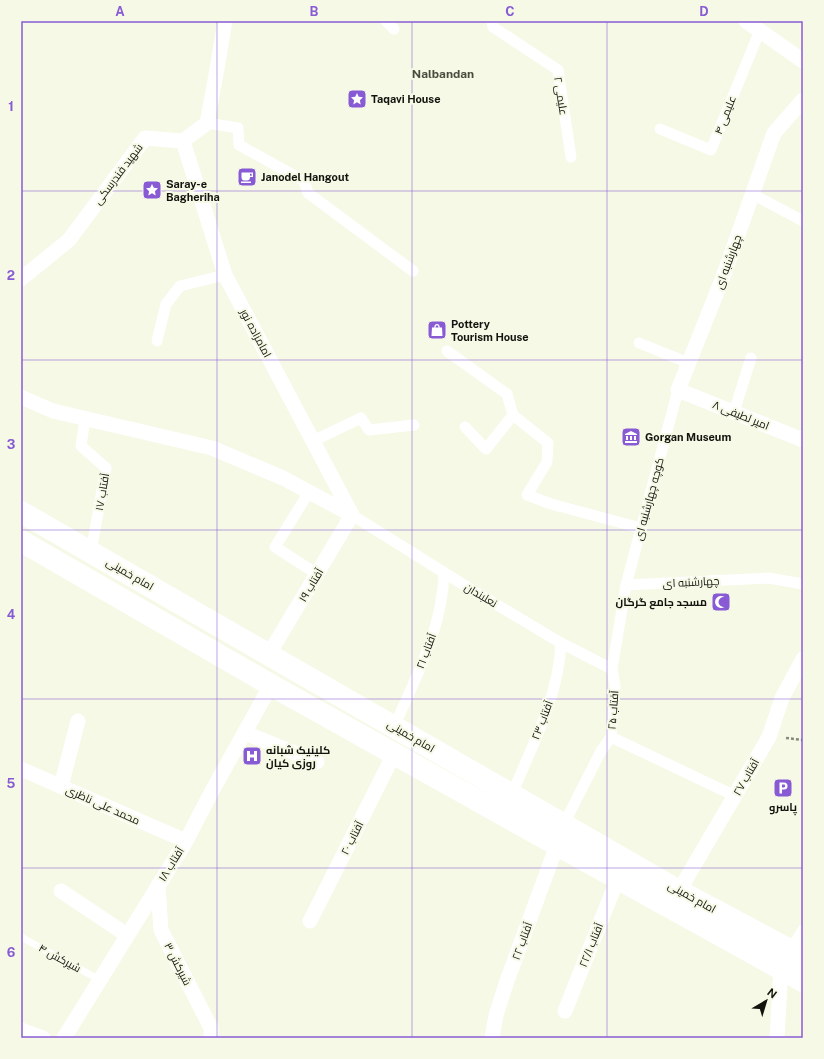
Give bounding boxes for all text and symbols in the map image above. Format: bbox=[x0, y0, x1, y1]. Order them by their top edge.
text: A bbox=[115, 4, 125, 19]
text: B bbox=[310, 4, 319, 19]
text: C bbox=[505, 4, 515, 19]
text: D bbox=[699, 4, 709, 19]
district label: Nalbandan bbox=[412, 67, 474, 81]
street label: ۲ علیمی bbox=[551, 76, 570, 116]
place icon: Taqavi House bbox=[346, 88, 368, 110]
place label: Taqavi House bbox=[371, 93, 440, 105]
street label: ۴ علیمی bbox=[712, 94, 739, 136]
text: 1 bbox=[8, 99, 14, 114]
street label: شهید فندرسکی bbox=[91, 141, 146, 207]
cafe icon: Janodel Hangout bbox=[236, 166, 258, 188]
place label: Janodel Hangout bbox=[261, 171, 349, 183]
place label: Saray-e Bagheriha bbox=[166, 178, 220, 203]
place icon: Saray-e Bagheriha bbox=[141, 179, 163, 201]
street label: چهارشنبه ای bbox=[713, 233, 744, 291]
text: 2 bbox=[7, 268, 15, 283]
street label: امامزاده نور bbox=[237, 306, 274, 360]
place label: Pottery Tourism House bbox=[451, 318, 529, 343]
shop icon: Pottery Tourism House bbox=[426, 319, 448, 341]
street label: ۸ امیر لطیفی bbox=[711, 398, 771, 433]
museum icon: Gorgan Museum bbox=[620, 426, 642, 448]
place label: Gorgan Museum bbox=[645, 431, 731, 443]
text: 3 bbox=[7, 437, 16, 452]
street label: کوچه چهارشنبه ای bbox=[632, 456, 667, 542]
street label: ۱۷ آفتاب bbox=[93, 472, 111, 512]
street label: امام خمینی bbox=[103, 556, 156, 594]
street label: ۱۹ آفتاب bbox=[296, 566, 326, 604]
street label: چهارشنبه ای bbox=[662, 575, 720, 590]
street label: نعلبندان bbox=[462, 581, 500, 610]
mosque icon: مسجد جامع گرگان bbox=[710, 591, 732, 613]
place label: مسجد جامع گرگان bbox=[615, 596, 707, 610]
text: 4 bbox=[7, 607, 16, 622]
street label: آفتاب ۲۱ bbox=[414, 632, 438, 670]
street label: آفتاب ۲۵ bbox=[606, 690, 620, 730]
street label: آفتاب ۲۳ bbox=[529, 699, 555, 741]
street label: امام خمینی bbox=[384, 718, 437, 756]
place label: کلینیک شبانه روزی کیان bbox=[266, 744, 330, 771]
hospital icon: کلینیک شبانه روزی کیان bbox=[241, 745, 263, 767]
street label: آفتاب ۲۷ bbox=[731, 757, 761, 797]
text: 5 bbox=[7, 776, 16, 791]
parking icon: پاسرو bbox=[772, 777, 794, 799]
street label: محمد علی ناظری bbox=[64, 783, 142, 828]
place label: پاسرو bbox=[769, 801, 797, 816]
street label: ۲۰ آفتاب bbox=[338, 819, 366, 857]
street label: آفتاب ۱۸ bbox=[156, 845, 186, 883]
street label: امام خمینی bbox=[665, 879, 718, 917]
street label: آفتاب ۲۲ bbox=[510, 921, 534, 961]
street label: آفتاب ۲۲/۱ bbox=[577, 921, 605, 969]
street label: ۳ شیرکش bbox=[161, 941, 194, 988]
street label: ۴ شیرکش bbox=[36, 942, 83, 975]
text: 6 bbox=[7, 945, 16, 960]
north arrow bbox=[746, 981, 786, 1021]
text: N bbox=[765, 986, 779, 1000]

